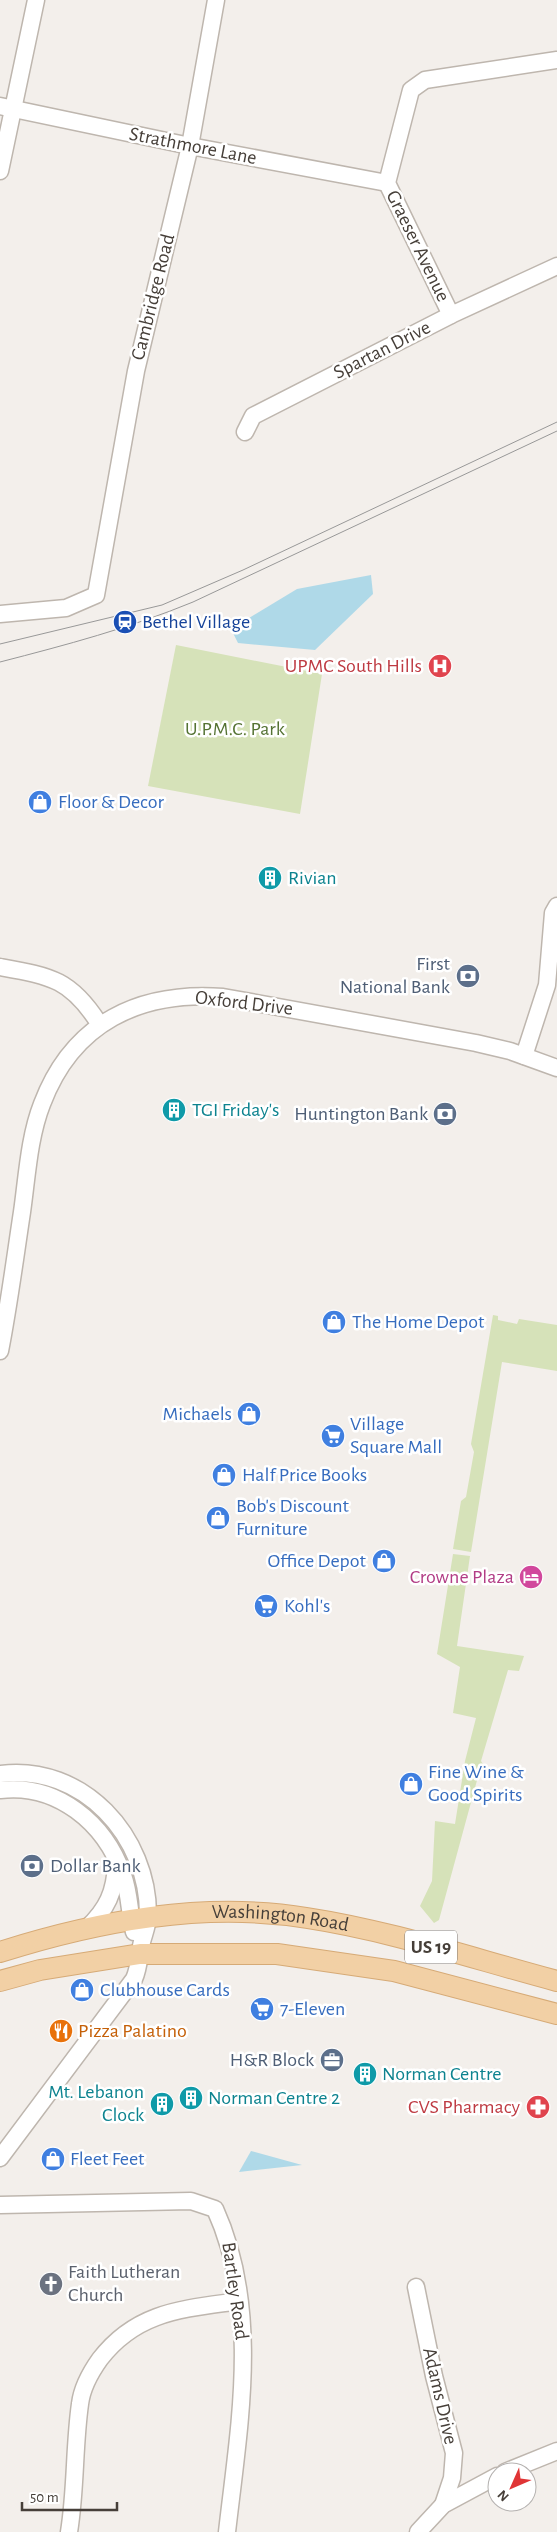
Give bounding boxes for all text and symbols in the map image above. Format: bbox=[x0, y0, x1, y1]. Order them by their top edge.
street label: Strathmore Lane bbox=[128, 124, 258, 168]
street label: Graeser Avenue bbox=[382, 187, 454, 305]
street label: Cambridge Road bbox=[128, 232, 178, 362]
street label: Spartan Drive bbox=[330, 317, 434, 383]
station icon: Bethel Village bbox=[112, 609, 138, 635]
place label: Bethel Village bbox=[142, 612, 250, 632]
hospital icon: UPMC South Hills bbox=[427, 653, 453, 679]
place label: UPMC South Hills bbox=[285, 656, 422, 676]
park label: U.P.M.C. Park bbox=[185, 719, 285, 739]
shop icon: Floor & Decor bbox=[27, 789, 53, 815]
place label: Floor & Decor bbox=[58, 792, 164, 812]
building icon: Rivian bbox=[257, 865, 283, 891]
place label: Rivian bbox=[288, 868, 337, 888]
place label: First National Bank bbox=[340, 954, 451, 997]
bank icon: First National Bank bbox=[455, 963, 481, 989]
street label: Oxford Drive bbox=[194, 987, 294, 1019]
building icon: TGI Friday's bbox=[161, 1097, 187, 1123]
place label: TGI Friday's bbox=[192, 1100, 280, 1120]
bank icon: Huntington Bank bbox=[432, 1101, 458, 1127]
place label: Huntington Bank bbox=[294, 1104, 428, 1124]
shop icon: The Home Depot bbox=[321, 1309, 347, 1335]
place label: The Home Depot bbox=[352, 1312, 485, 1332]
shop icon: Michaels bbox=[236, 1401, 262, 1427]
place label: Michaels bbox=[163, 1404, 232, 1424]
place label: Village Square Mall bbox=[350, 1414, 442, 1457]
supermarket icon: Village Square Mall bbox=[320, 1423, 346, 1449]
shop icon: Half Price Books bbox=[211, 1462, 237, 1488]
place label: Half Price Books bbox=[242, 1465, 367, 1485]
place label: Bob's Discount Furniture bbox=[236, 1496, 350, 1539]
shop icon: Bob's Discount Furniture bbox=[205, 1505, 231, 1531]
shop icon: Office Depot bbox=[371, 1548, 397, 1574]
place label: Office Depot bbox=[267, 1551, 367, 1571]
hotel icon: Crowne Plaza bbox=[518, 1564, 544, 1590]
place label: Crowne Plaza bbox=[410, 1567, 514, 1587]
supermarket icon: Kohl's bbox=[253, 1593, 279, 1619]
place label: Kohl's bbox=[284, 1596, 330, 1616]
place label: Fine Wine & Good Spirits bbox=[428, 1762, 524, 1805]
shop icon: Fine Wine & Good Spirits bbox=[398, 1771, 424, 1797]
bank icon: Dollar Bank bbox=[19, 1853, 45, 1879]
place label: Dollar Bank bbox=[50, 1856, 141, 1876]
street label: Washington Road bbox=[211, 1902, 351, 1935]
road number: US 19 bbox=[405, 1930, 457, 1964]
shop icon: Clubhouse Cards bbox=[69, 1977, 95, 2003]
place label: Clubhouse Cards bbox=[100, 1980, 230, 2000]
supermarket icon: 7-Eleven bbox=[249, 1996, 275, 2022]
place label: 7-Eleven bbox=[280, 1999, 345, 2019]
restaurant icon: Pizza Palatino bbox=[48, 2018, 74, 2044]
place label: Pizza Palatino bbox=[78, 2021, 187, 2041]
office icon: H&R Block bbox=[319, 2047, 345, 2073]
place label: H&R Block bbox=[230, 2050, 314, 2070]
building icon: Norman Centre bbox=[352, 2061, 378, 2087]
place label: Norman Centre bbox=[382, 2064, 502, 2084]
place label: Mt. Lebanon Clock bbox=[48, 2082, 144, 2125]
building icon: Norman Centre 2 bbox=[178, 2085, 204, 2111]
place label: Norman Centre 2 bbox=[208, 2088, 340, 2108]
building icon: Mt. Lebanon Clock bbox=[149, 2091, 175, 2117]
pharmacy icon: CVS Pharmacy bbox=[525, 2094, 551, 2120]
place label: CVS Pharmacy bbox=[408, 2097, 520, 2117]
shop icon: Fleet Feet bbox=[40, 2146, 66, 2172]
place label: Fleet Feet bbox=[70, 2149, 145, 2169]
street label: Bartley Road bbox=[218, 2241, 252, 2341]
place label: Faith Lutheran Church bbox=[68, 2262, 180, 2305]
church icon: Faith Lutheran Church bbox=[38, 2271, 64, 2297]
street label: Adams Drive bbox=[419, 2346, 461, 2446]
north arrow bbox=[487, 2462, 537, 2512]
scale bar bbox=[22, 2480, 118, 2512]
text: N bbox=[495, 2487, 512, 2504]
text: 50 m bbox=[30, 2490, 59, 2505]

